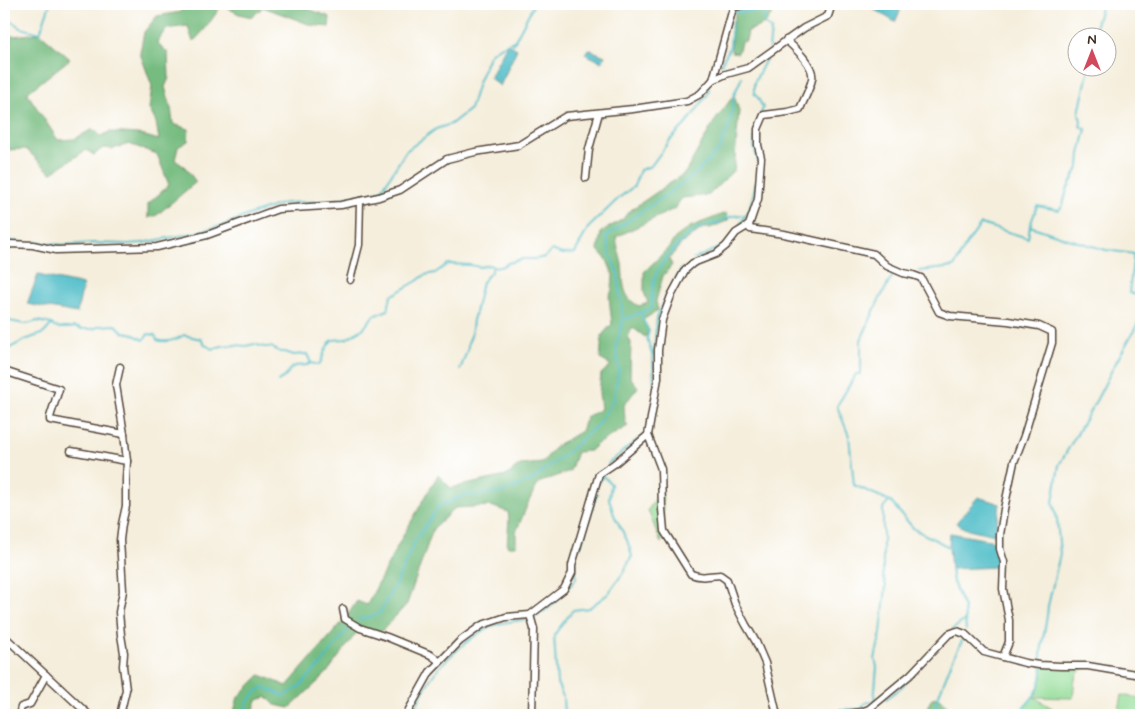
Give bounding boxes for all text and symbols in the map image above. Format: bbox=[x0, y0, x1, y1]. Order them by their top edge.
north arrow bbox=[1068, 28, 1118, 78]
text: N bbox=[1087, 31, 1097, 49]

